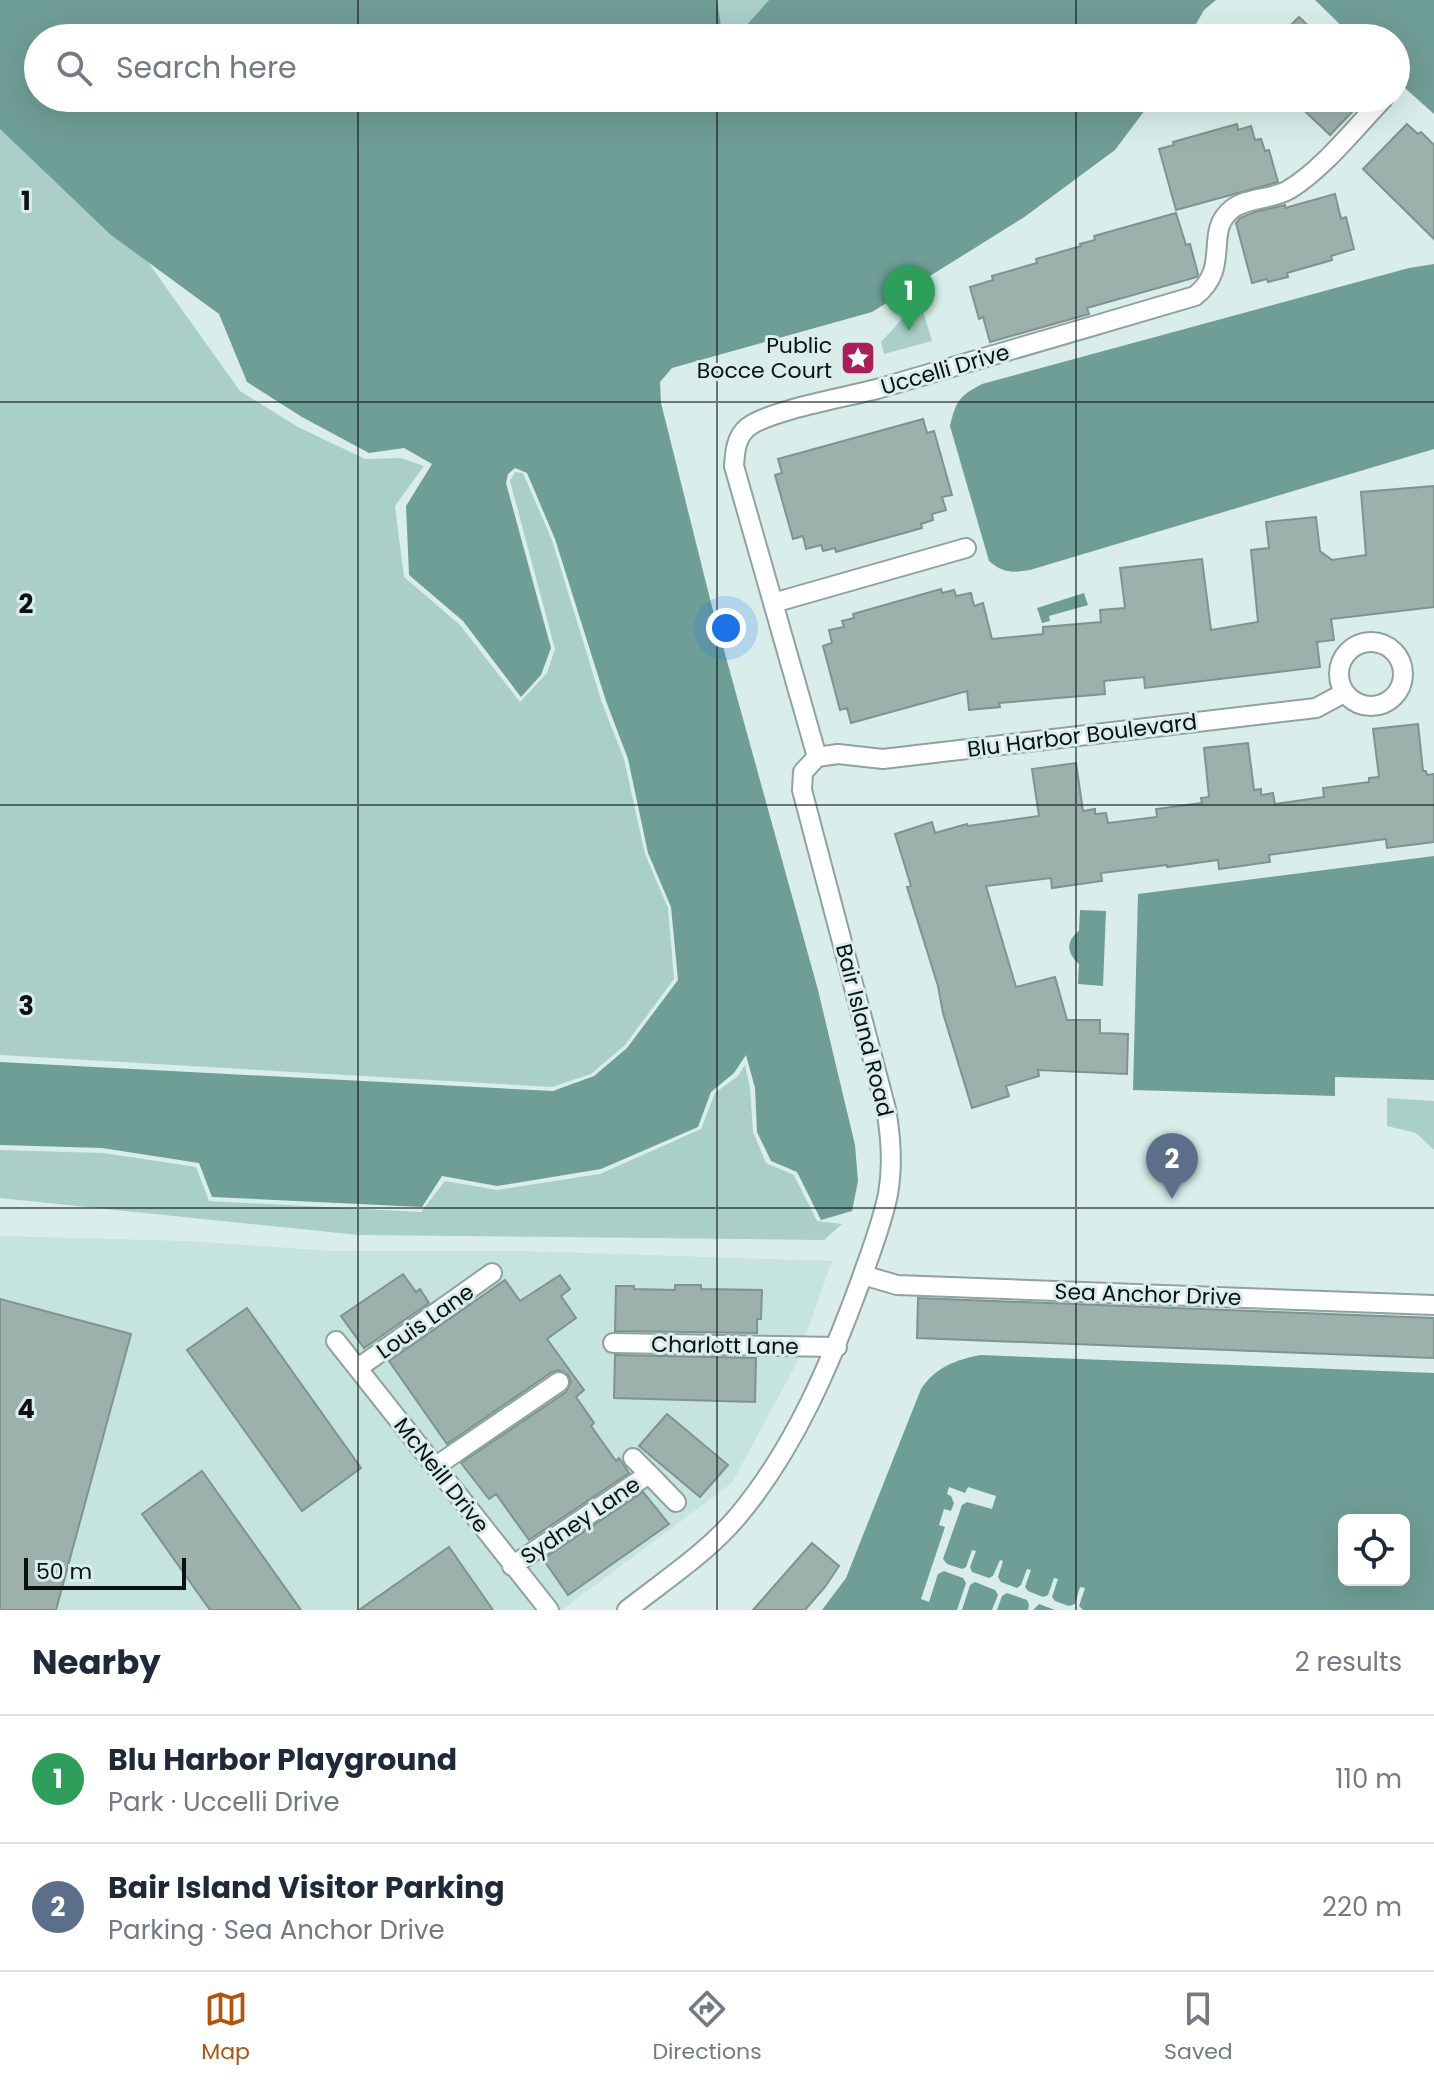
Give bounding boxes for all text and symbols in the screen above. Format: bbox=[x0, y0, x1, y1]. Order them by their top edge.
search box bbox=[24, 24, 1410, 112]
icon: search bbox=[52, 46, 96, 90]
text: Search here bbox=[116, 46, 297, 89]
text: 1 bbox=[21, 183, 31, 219]
pin: 1 bbox=[883, 265, 935, 331]
place label: Public Bocce Court bbox=[697, 330, 832, 386]
street label: Uccelli Drive bbox=[877, 336, 1013, 403]
place icon: Public Bocce Court bbox=[839, 339, 877, 377]
text: 2 bbox=[19, 586, 34, 622]
your location bbox=[706, 608, 746, 648]
street label: Blu Harbor Boulevard bbox=[965, 706, 1199, 765]
street label: Bair Island Road bbox=[828, 940, 901, 1120]
text: 3 bbox=[18, 988, 34, 1024]
pin: 2 bbox=[1146, 1133, 1198, 1199]
street label: Louis Lane bbox=[370, 1276, 480, 1366]
street label: Sea Anchor Drive bbox=[1054, 1276, 1242, 1313]
street label: Charlott Lane bbox=[651, 1329, 799, 1362]
text: 4 bbox=[17, 1391, 35, 1427]
street label: McNeill Drive bbox=[387, 1411, 497, 1539]
street label: Sydney Lane bbox=[514, 1469, 646, 1572]
map controls bbox=[1338, 1514, 1410, 1586]
button: locate bbox=[1338, 1514, 1410, 1586]
scale bar bbox=[24, 1554, 186, 1590]
text: 50 m bbox=[36, 1556, 92, 1587]
text: Nearby bbox=[32, 1638, 161, 1686]
text: 2 results bbox=[1295, 1644, 1402, 1680]
text: Blu Harbor Playground bbox=[108, 1738, 457, 1781]
text: 1 bbox=[53, 1761, 63, 1797]
text: 110 m bbox=[1335, 1761, 1402, 1797]
text: Park · Uccelli Drive bbox=[108, 1784, 340, 1820]
text: Bair Island Visitor Parking bbox=[108, 1866, 505, 1909]
text: 2 bbox=[51, 1889, 65, 1925]
text: 220 m bbox=[1322, 1889, 1402, 1925]
text: Parking · Sea Anchor Drive bbox=[108, 1912, 445, 1948]
tab: Map bbox=[201, 1987, 250, 2068]
tab: Directions bbox=[652, 1987, 762, 2068]
tab: Saved bbox=[1164, 1987, 1233, 2068]

